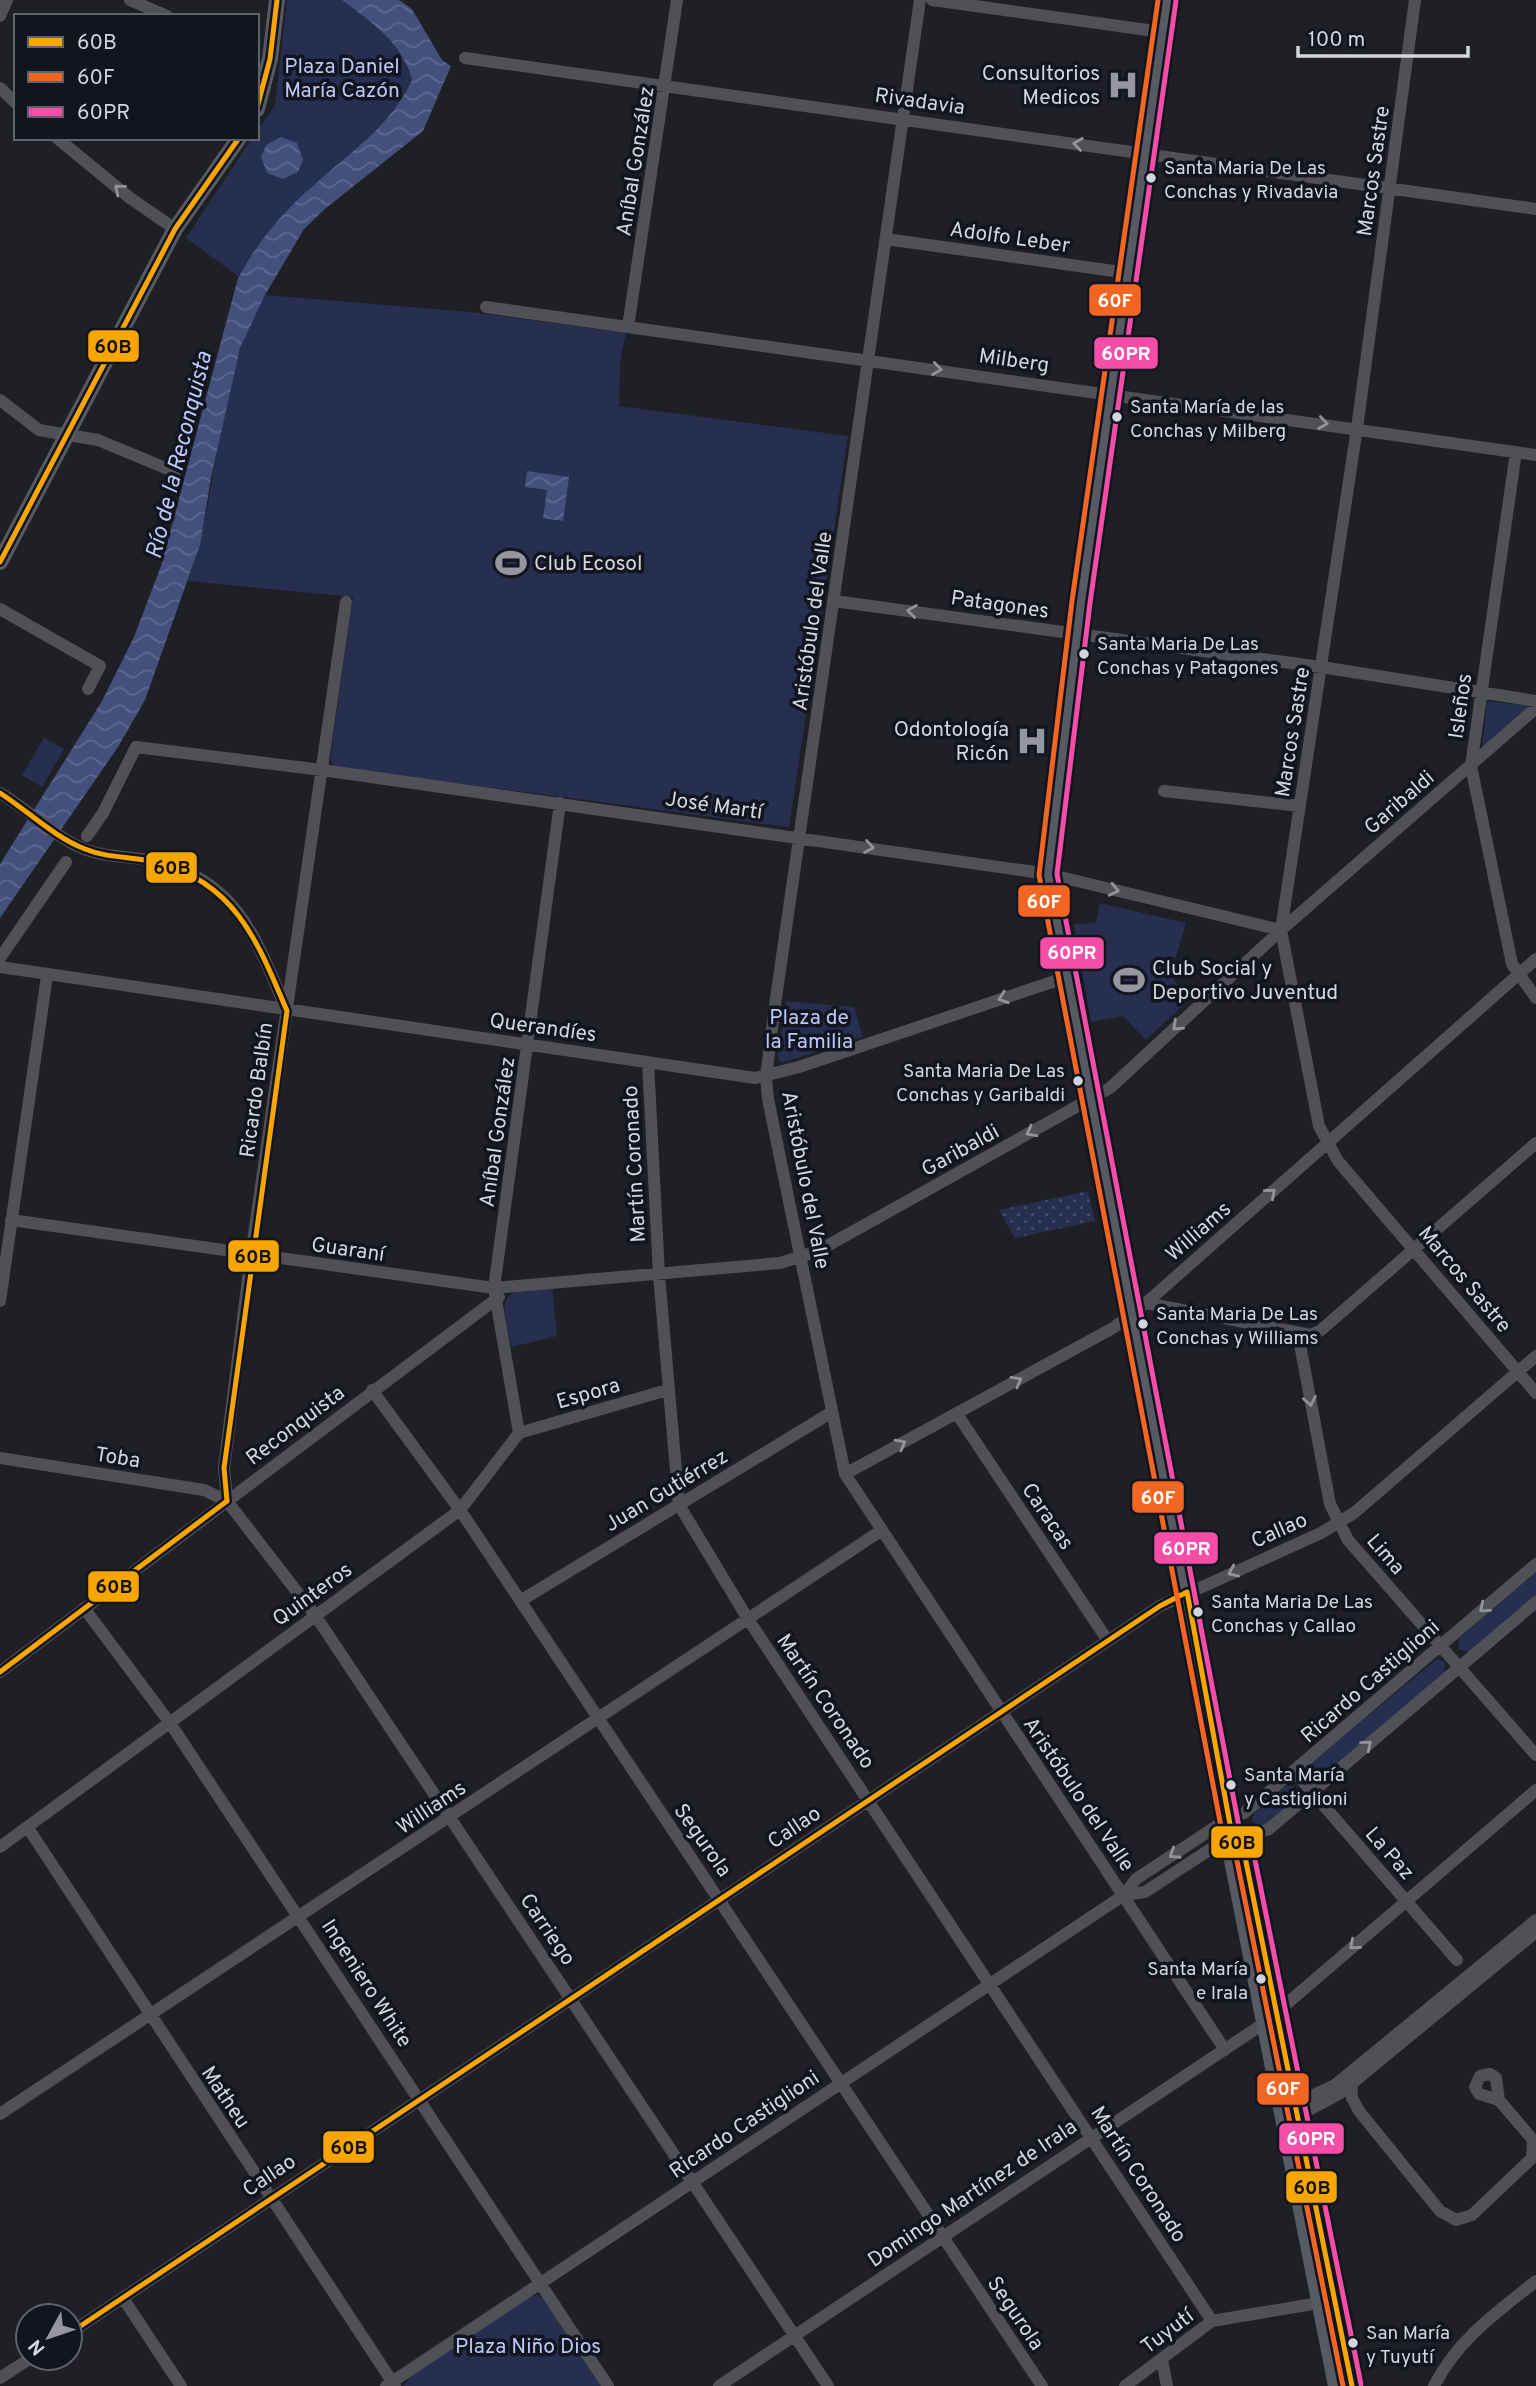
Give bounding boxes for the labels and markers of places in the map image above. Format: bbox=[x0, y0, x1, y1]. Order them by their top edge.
place label: Consultorios Medicos bbox=[982, 61, 1100, 112]
hospital icon: Consultorios Medicos bbox=[1106, 68, 1140, 102]
place label: Santa Maria De Las Conchas y Rivadavia bbox=[1164, 157, 1338, 205]
marker: Santa Maria De Las Conchas y Rivadavia bbox=[1144, 171, 1158, 185]
place label: Santa María de las Conchas y Milberg bbox=[1130, 396, 1286, 444]
marker: Santa María de las Conchas y Milberg bbox=[1110, 410, 1124, 424]
sports icon: Club Ecosol bbox=[494, 546, 528, 580]
place label: Club Ecosol bbox=[534, 551, 643, 578]
place label: Santa Maria De Las Conchas y Patagones bbox=[1097, 633, 1279, 681]
marker: Santa Maria De Las Conchas y Patagones bbox=[1077, 647, 1091, 661]
place label: Odontología Ricón bbox=[894, 717, 1009, 768]
hospital icon: Odontología Ricón bbox=[1015, 724, 1049, 758]
place label: Club Social y Deportivo Juventud bbox=[1152, 956, 1338, 1007]
sports icon: Club Social y Deportivo Juventud bbox=[1112, 963, 1146, 997]
place label: Santa Maria De Las Conchas y Garibaldi bbox=[896, 1060, 1065, 1108]
marker: Santa Maria De Las Conchas y Garibaldi bbox=[1071, 1074, 1085, 1088]
place label: Santa Maria De Las Conchas y Williams bbox=[1156, 1303, 1319, 1351]
marker: Santa Maria De Las Conchas y Williams bbox=[1136, 1317, 1150, 1331]
place label: Santa Maria De Las Conchas y Callao bbox=[1211, 1591, 1373, 1639]
marker: Santa Maria De Las Conchas y Callao bbox=[1191, 1605, 1205, 1619]
place label: Santa María y Castiglioni bbox=[1244, 1764, 1348, 1812]
marker: Santa María y Castiglioni bbox=[1224, 1778, 1238, 1792]
place label: Santa María e Irala bbox=[1147, 1958, 1248, 2006]
marker: Santa María e Irala bbox=[1254, 1972, 1268, 1986]
place label: San María y Tuyutí bbox=[1366, 2322, 1450, 2370]
marker: San María y Tuyutí bbox=[1346, 2336, 1360, 2350]

